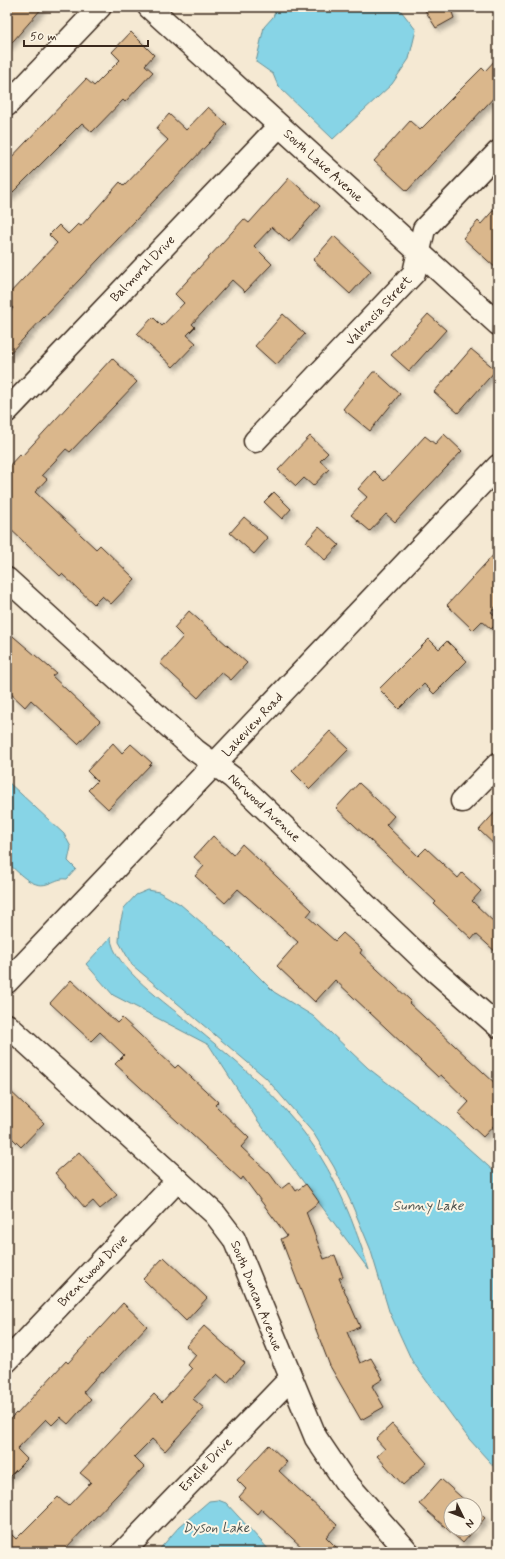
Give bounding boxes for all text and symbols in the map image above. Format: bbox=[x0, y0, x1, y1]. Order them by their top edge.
scale bar bbox=[24, 22, 148, 48]
text: 50 m bbox=[30, 29, 57, 45]
street label: South Lake Avenue bbox=[280, 126, 366, 206]
street label: Balmoral Drive bbox=[107, 232, 179, 306]
street label: Valencia Street bbox=[342, 272, 416, 350]
street label: Lakeview Road bbox=[219, 689, 287, 761]
street label: Norwood Avenue bbox=[224, 770, 304, 846]
water label: Sunny Lake bbox=[393, 1197, 464, 1215]
street label: Brentwood Drive bbox=[54, 1231, 132, 1311]
street label: South Duncan Avenue bbox=[226, 1238, 286, 1354]
street label: Estelle Drive bbox=[176, 1434, 236, 1496]
north arrow bbox=[443, 1497, 483, 1537]
text: N bbox=[462, 1516, 477, 1531]
water label: Dyson Lake bbox=[182, 1519, 250, 1537]

